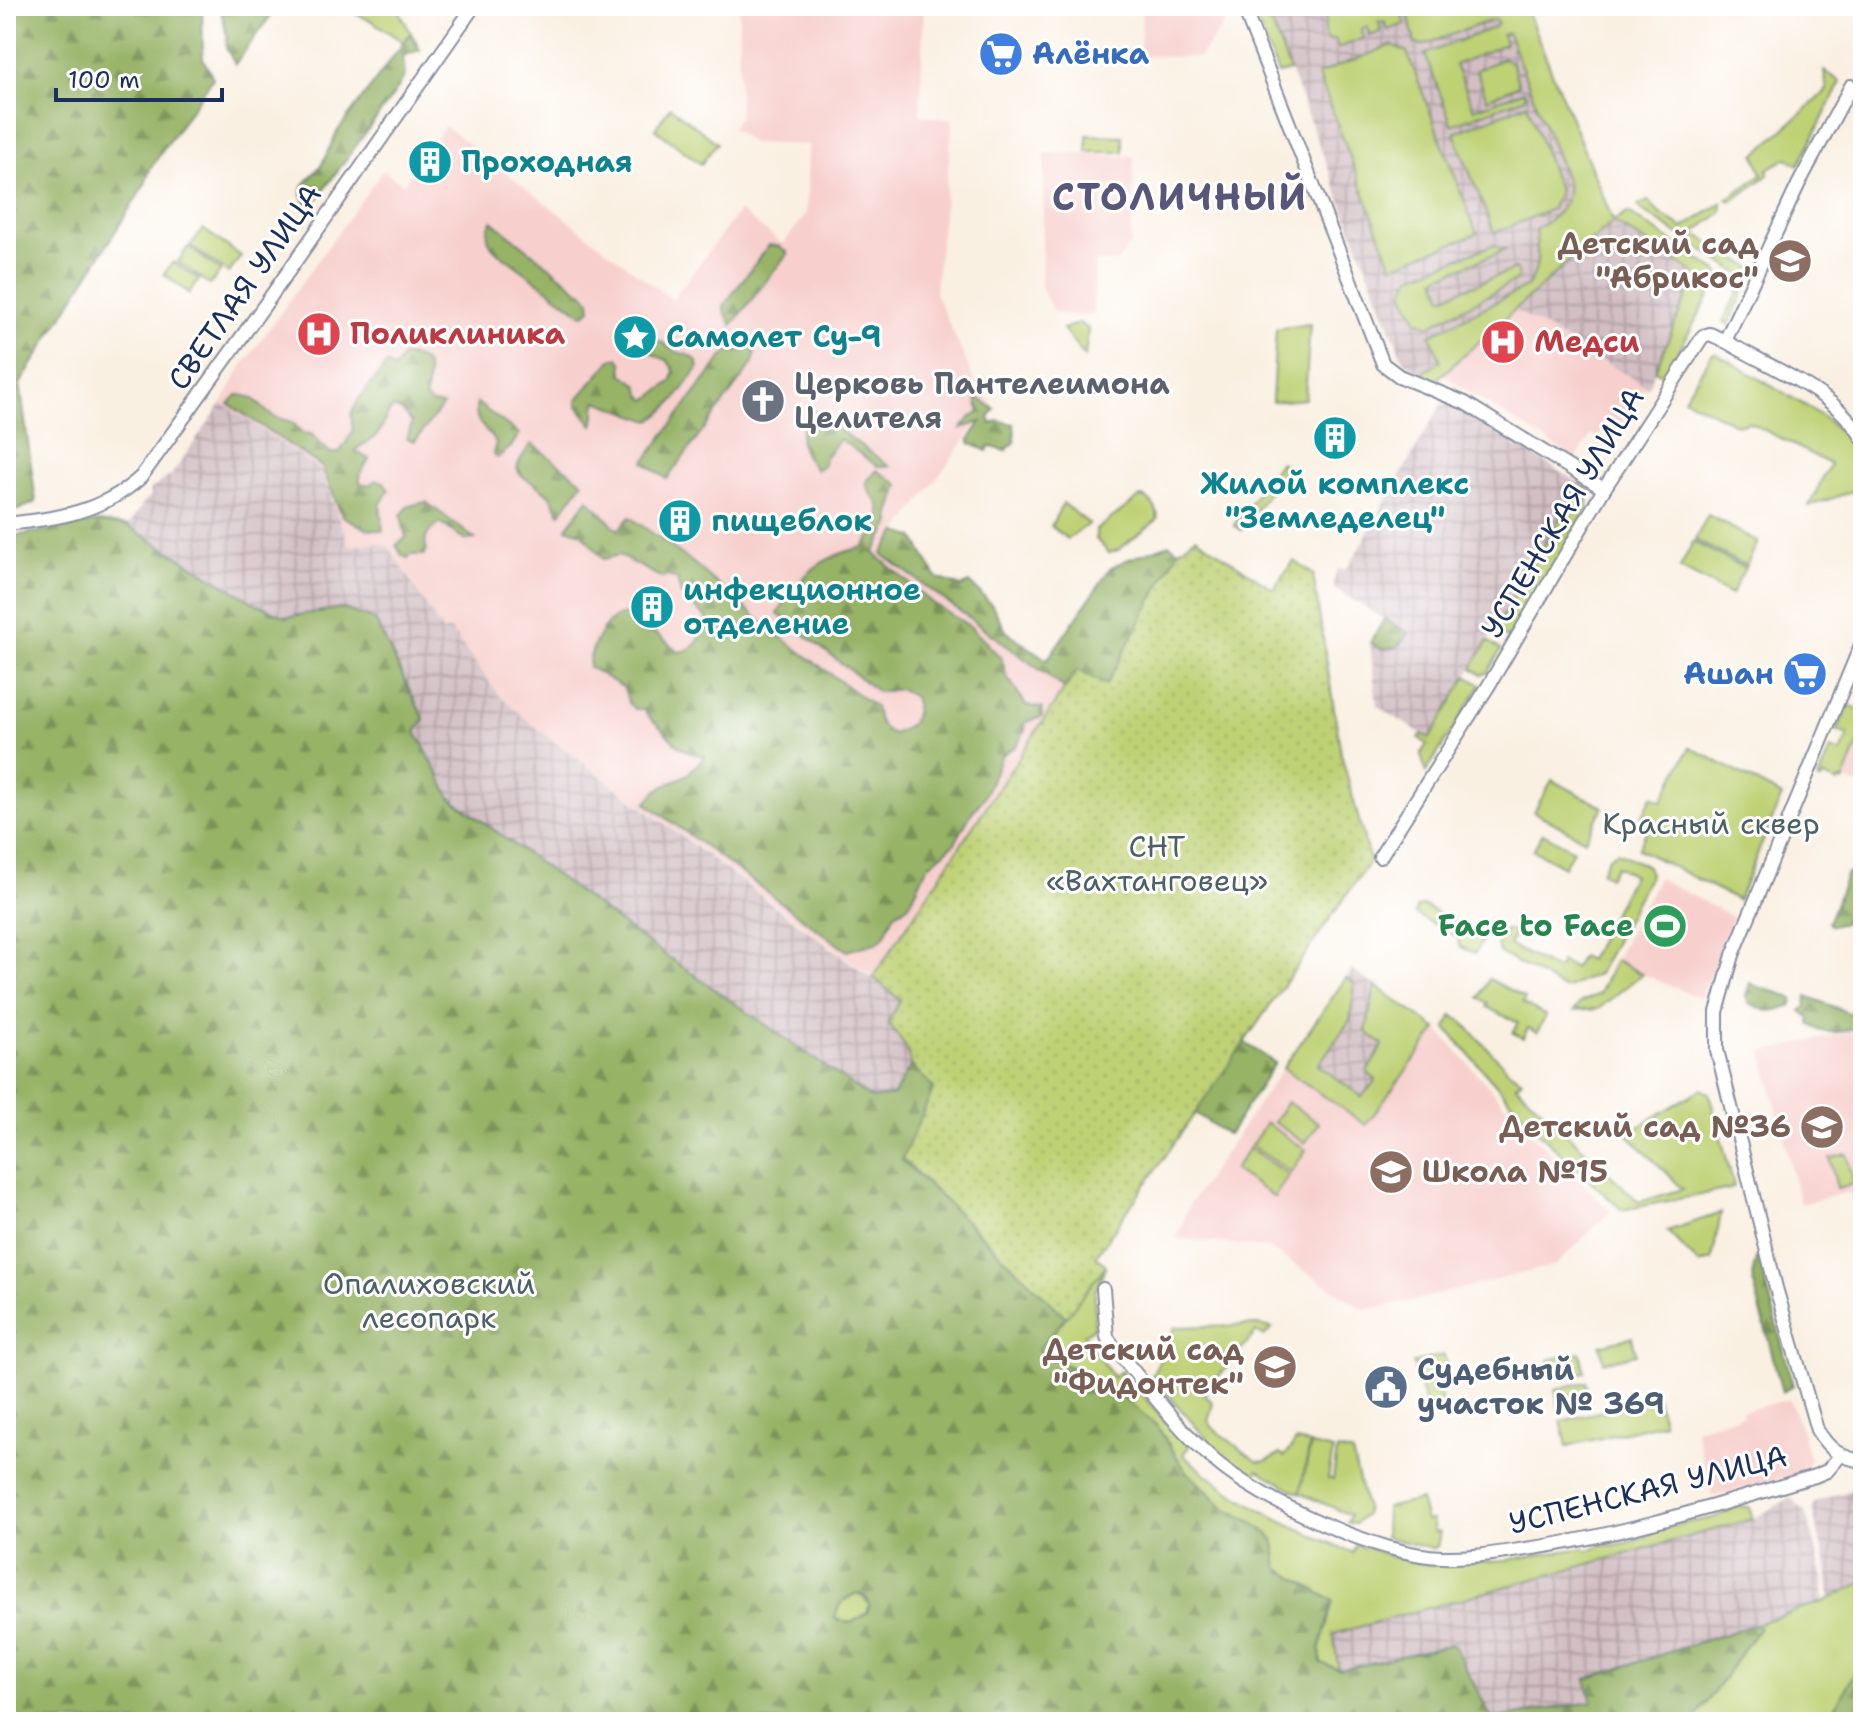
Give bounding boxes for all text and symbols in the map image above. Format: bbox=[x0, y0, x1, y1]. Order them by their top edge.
supermarket icon: Алёнка bbox=[977, 30, 1025, 78]
place label: Алёнка bbox=[1032, 33, 1150, 74]
scale bar bbox=[56, 52, 222, 102]
text: 100 m bbox=[68, 64, 140, 96]
building icon: Проходная bbox=[406, 138, 454, 186]
place label: Проходная bbox=[461, 141, 633, 182]
district label: СТОЛИЧНЫЙ bbox=[1052, 171, 1308, 222]
street label: СВЕТЛАЯ УЛИЦА bbox=[158, 176, 331, 398]
place label: Детский сад "Абрикос" bbox=[1558, 223, 1759, 298]
school or university icon: Детский сад "Абрикос" bbox=[1766, 237, 1814, 285]
hospital icon: Поликлиника bbox=[295, 310, 343, 358]
place label: Поликлиника bbox=[350, 313, 566, 354]
place icon: Самолет Су-9 bbox=[611, 313, 659, 361]
place label: Самолет Су-9 bbox=[666, 316, 881, 357]
hospital icon: Медси bbox=[1479, 318, 1527, 366]
place label: Медси bbox=[1534, 321, 1640, 362]
place label: Церковь Пантелеимона Целителя bbox=[794, 363, 1170, 438]
church icon: Церковь Пантелеимона Целителя bbox=[739, 377, 787, 425]
street label: УСПЕНСКАЯ УЛИЦА bbox=[1471, 380, 1654, 646]
building icon: Жилой комплекс "Земледелец" bbox=[1311, 414, 1359, 462]
place label: Жилой комплекс "Земледелец" bbox=[1201, 463, 1469, 538]
building icon: пищеблок bbox=[656, 497, 704, 545]
place label: пищеблок bbox=[711, 500, 872, 541]
place label: инфекционное отделение bbox=[683, 569, 921, 644]
building icon: инфекционное отделение bbox=[628, 583, 676, 631]
supermarket icon: Ашан bbox=[1781, 650, 1829, 698]
place label: Ашан bbox=[1683, 653, 1774, 694]
park label: Красный сквер bbox=[1602, 803, 1820, 844]
park label: СНТ «Вахтанговец» bbox=[1046, 826, 1268, 901]
sports icon: Face to Face bbox=[1641, 902, 1689, 950]
place label: Face to Face bbox=[1438, 905, 1634, 946]
school or university icon: Детский сад №36 bbox=[1798, 1103, 1846, 1151]
place label: Детский сад №36 bbox=[1499, 1106, 1791, 1147]
school or university icon: Школа №15 bbox=[1367, 1148, 1415, 1196]
place label: Школа №15 bbox=[1422, 1151, 1608, 1192]
park label: Опалиховский лесопарк bbox=[323, 1263, 535, 1338]
place label: Детский сад "Фидонтек" bbox=[1043, 1329, 1244, 1404]
school or university icon: Детский сад "Фидонтек" bbox=[1251, 1343, 1299, 1391]
place label: Судебный участок № 369 bbox=[1417, 1349, 1665, 1424]
public building icon: Судебный участок № 369 bbox=[1362, 1363, 1410, 1411]
street label: УСПЕНСКАЯ УЛИЦА bbox=[1504, 1435, 1791, 1544]

